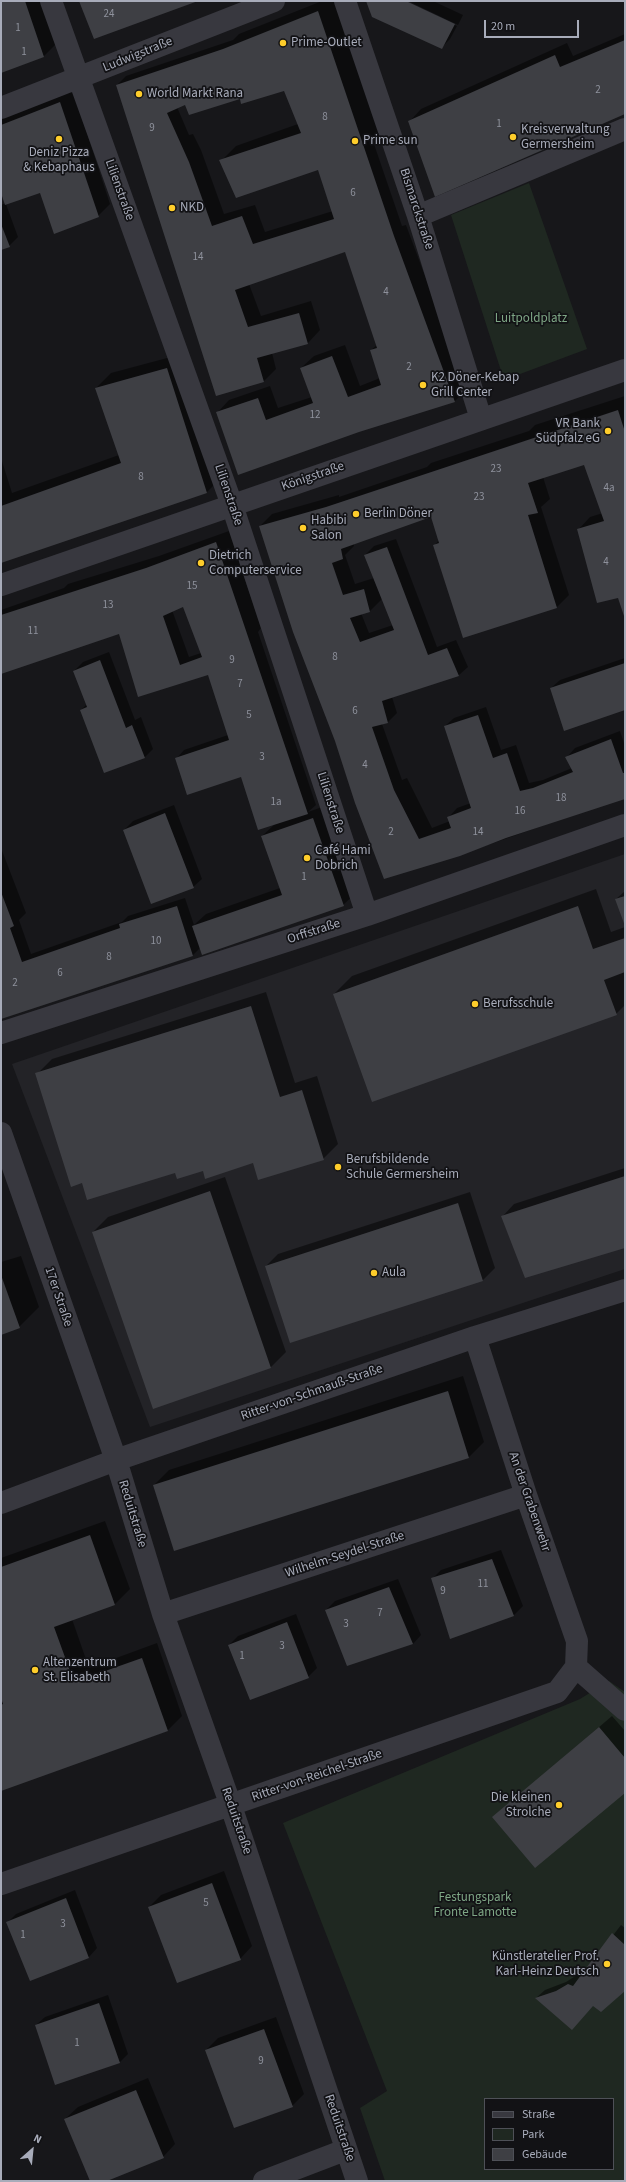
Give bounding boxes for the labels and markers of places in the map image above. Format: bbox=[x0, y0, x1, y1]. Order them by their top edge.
place label: Prime-Outlet bbox=[291, 35, 362, 51]
marker: Prime-Outlet bbox=[278, 38, 288, 48]
place label: World Markt Rana bbox=[147, 86, 243, 102]
marker: World Markt Rana bbox=[134, 89, 144, 99]
place label: Kreisverwaltung Germersheim bbox=[521, 122, 609, 153]
marker: Kreisverwaltung Germersheim bbox=[508, 132, 518, 142]
place label: Prime sun bbox=[363, 133, 418, 149]
marker: Deniz Pizza & Kebaphaus bbox=[54, 134, 64, 144]
marker: Prime sun bbox=[350, 136, 360, 146]
place label: Deniz Pizza & Kebaphaus bbox=[23, 145, 95, 176]
place label: NKD bbox=[180, 200, 204, 216]
marker: NKD bbox=[167, 203, 177, 213]
place label: K2 Döner-Kebap Grill Center bbox=[431, 370, 519, 401]
marker: K2 Döner-Kebap Grill Center bbox=[418, 380, 428, 390]
place label: VR Bank Südpfalz eG bbox=[536, 416, 600, 447]
marker: VR Bank Südpfalz eG bbox=[603, 426, 613, 436]
place label: Berlin Döner bbox=[364, 506, 432, 522]
marker: Berlin Döner bbox=[351, 509, 361, 519]
place label: Habibi Salon bbox=[311, 513, 347, 544]
marker: Habibi Salon bbox=[298, 523, 308, 533]
place label: Dietrich Computerservice bbox=[209, 548, 302, 579]
marker: Dietrich Computerservice bbox=[196, 558, 206, 568]
place label: Café Hami Dobrich bbox=[315, 843, 371, 874]
marker: Café Hami Dobrich bbox=[302, 853, 312, 863]
place label: Berufsschule bbox=[483, 996, 553, 1012]
marker: Berufsschule bbox=[470, 999, 480, 1009]
place label: Berufsbildende Schule Germersheim bbox=[346, 1152, 459, 1183]
marker: Berufsbildende Schule Germersheim bbox=[333, 1162, 343, 1172]
place label: Aula bbox=[382, 1265, 406, 1281]
marker: Aula bbox=[369, 1268, 379, 1278]
place label: Altenzentrum St. Elisabeth bbox=[43, 1655, 117, 1686]
marker: Altenzentrum St. Elisabeth bbox=[30, 1665, 40, 1675]
place label: Die kleinen Strolche bbox=[491, 1790, 551, 1821]
marker: Die kleinen Strolche bbox=[554, 1800, 564, 1810]
place label: Künstleratelier Prof. Karl-Heinz Deutsch bbox=[492, 1949, 599, 1980]
marker: Künstleratelier Prof. Karl-Heinz Deutsch bbox=[602, 1959, 612, 1969]

